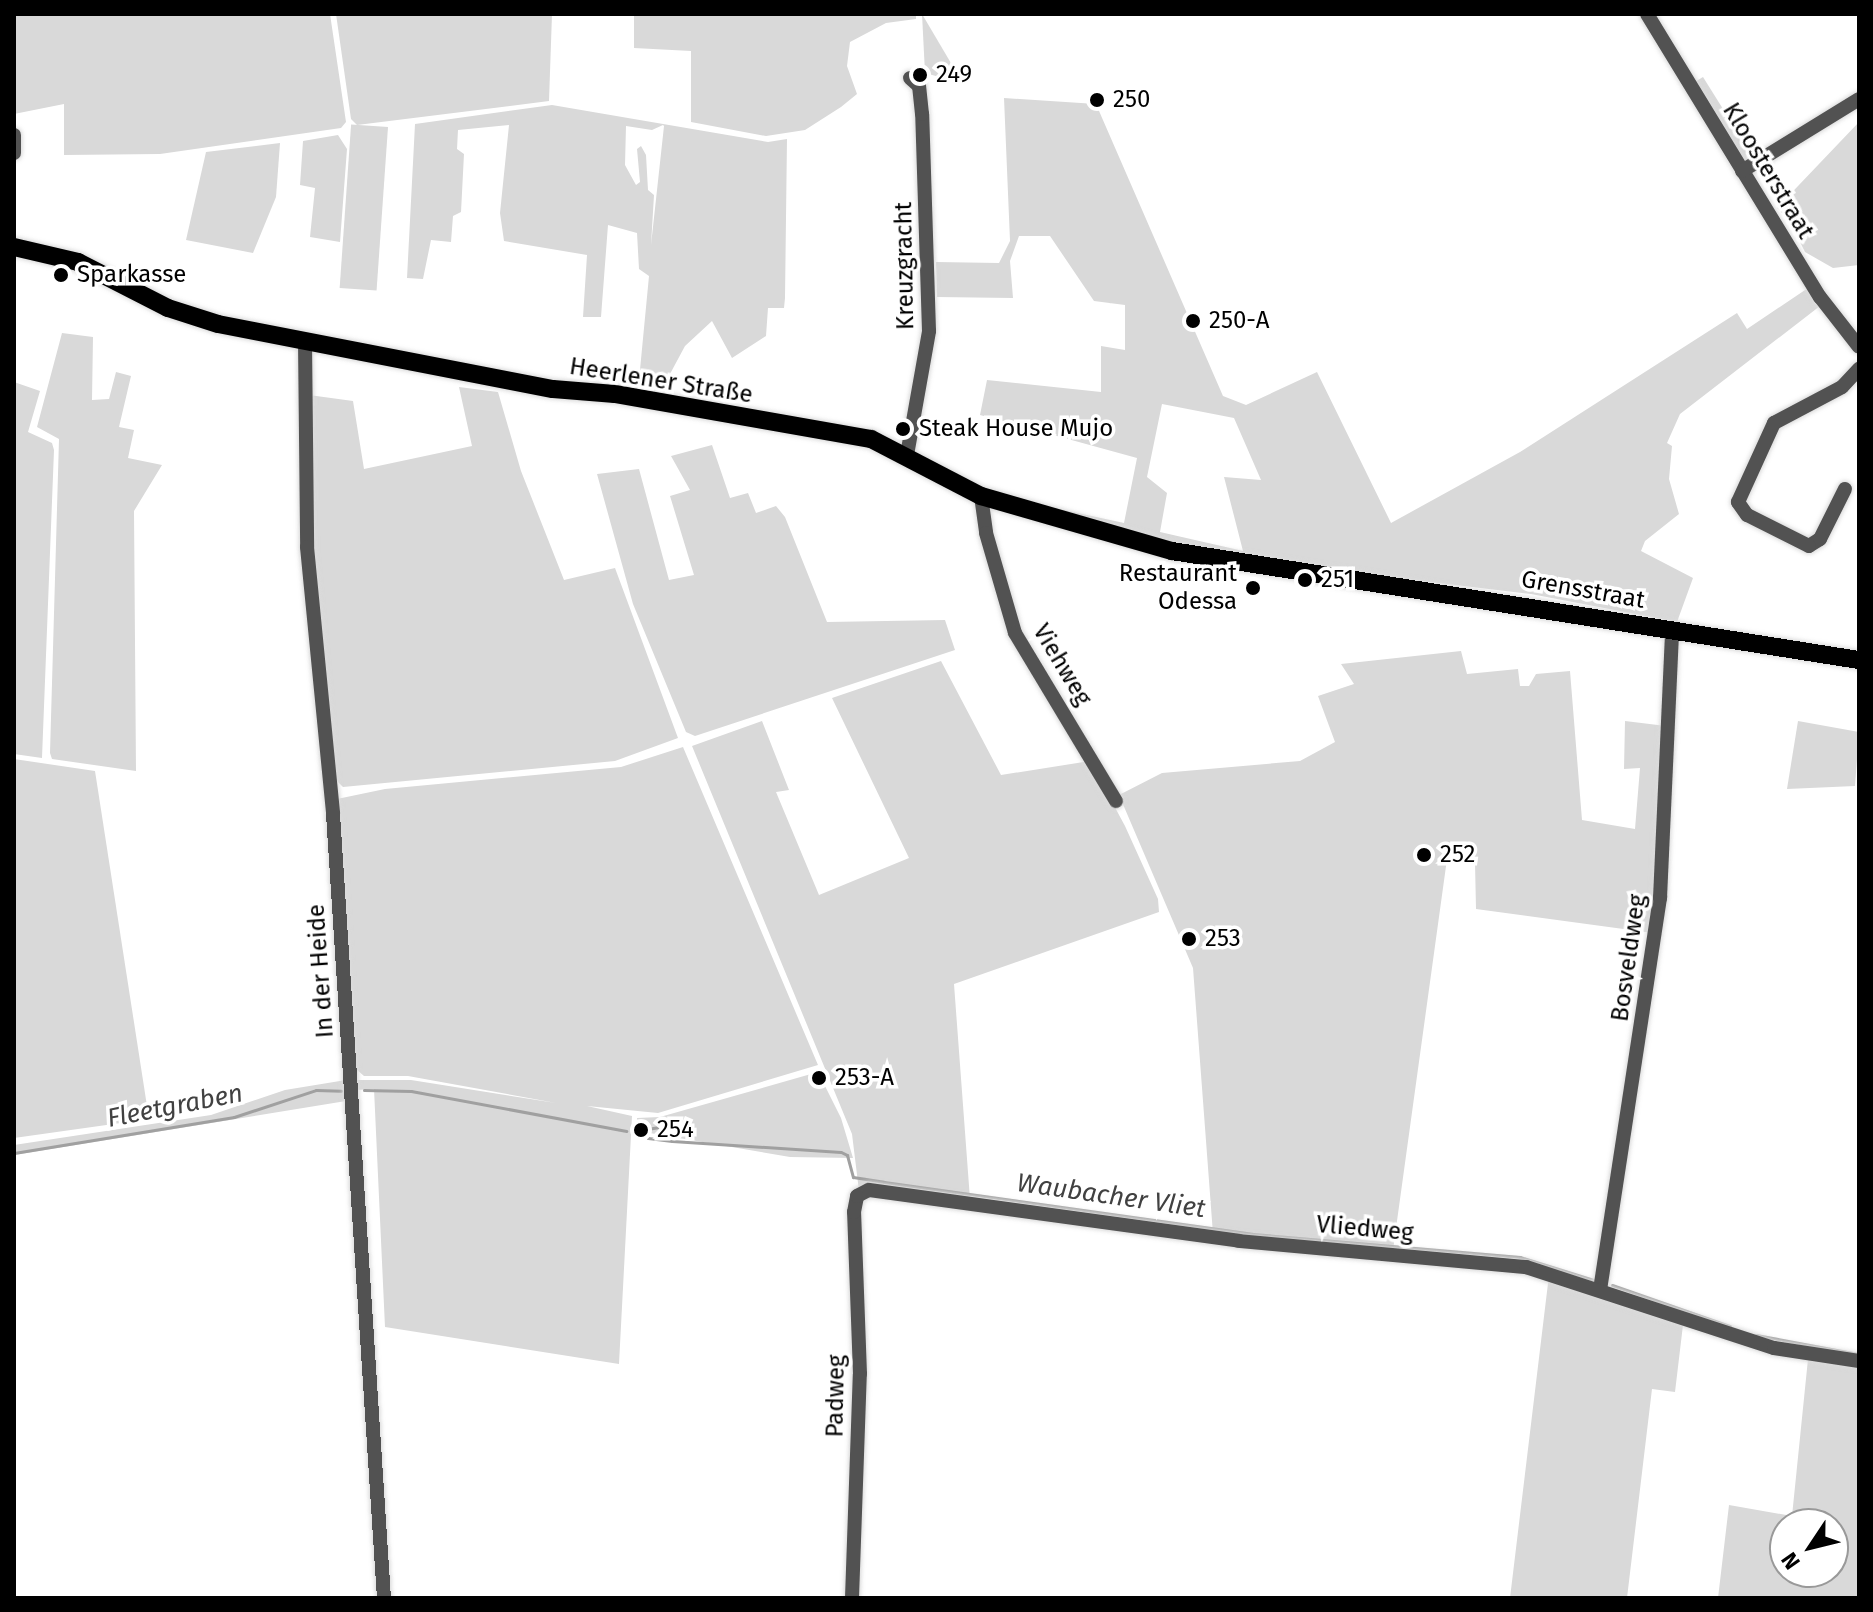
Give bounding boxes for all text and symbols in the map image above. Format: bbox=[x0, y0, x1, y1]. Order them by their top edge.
place label: 249 bbox=[936, 61, 972, 89]
marker: 249 bbox=[911, 66, 929, 84]
place label: 250 bbox=[1113, 86, 1150, 114]
marker: 250 bbox=[1088, 91, 1106, 109]
street label: Kloosterstraat bbox=[1716, 98, 1820, 244]
street label: Kreuzgracht bbox=[889, 202, 921, 330]
place label: Sparkasse bbox=[77, 261, 186, 289]
marker: Sparkasse bbox=[52, 266, 70, 284]
place label: 250-A bbox=[1209, 307, 1269, 335]
marker: 250-A bbox=[1184, 312, 1202, 330]
street label: Heerlener Straße bbox=[567, 352, 755, 410]
place label: Steak House Mujo bbox=[919, 415, 1113, 443]
marker: Steak House Mujo bbox=[894, 420, 912, 438]
place label: Restaurant Odessa bbox=[1119, 560, 1237, 616]
street label: Grensstraat bbox=[1519, 565, 1647, 615]
place label: 251 bbox=[1321, 566, 1354, 594]
marker: 251 bbox=[1296, 571, 1314, 589]
marker: Restaurant Odessa bbox=[1244, 579, 1262, 597]
street label: Viehweg bbox=[1026, 619, 1098, 711]
place label: 252 bbox=[1440, 841, 1475, 869]
marker: 252 bbox=[1415, 846, 1433, 864]
street label: Bosveldweg bbox=[1606, 893, 1652, 1023]
street label: In der Heide bbox=[302, 903, 340, 1039]
place label: 253 bbox=[1205, 925, 1241, 953]
marker: 253 bbox=[1180, 930, 1198, 948]
place label: 253-A bbox=[835, 1064, 894, 1092]
marker: 253-A bbox=[810, 1069, 828, 1087]
water label: Fleetgraben bbox=[104, 1078, 246, 1134]
place label: 254 bbox=[657, 1116, 694, 1144]
marker: 254 bbox=[632, 1121, 650, 1139]
water label: Waubacher Vliet bbox=[1015, 1167, 1207, 1225]
street label: Vliedweg bbox=[1315, 1210, 1415, 1248]
street label: Padweg bbox=[821, 1354, 851, 1438]
north arrow bbox=[1769, 1508, 1849, 1588]
text: N bbox=[1775, 1547, 1806, 1575]

